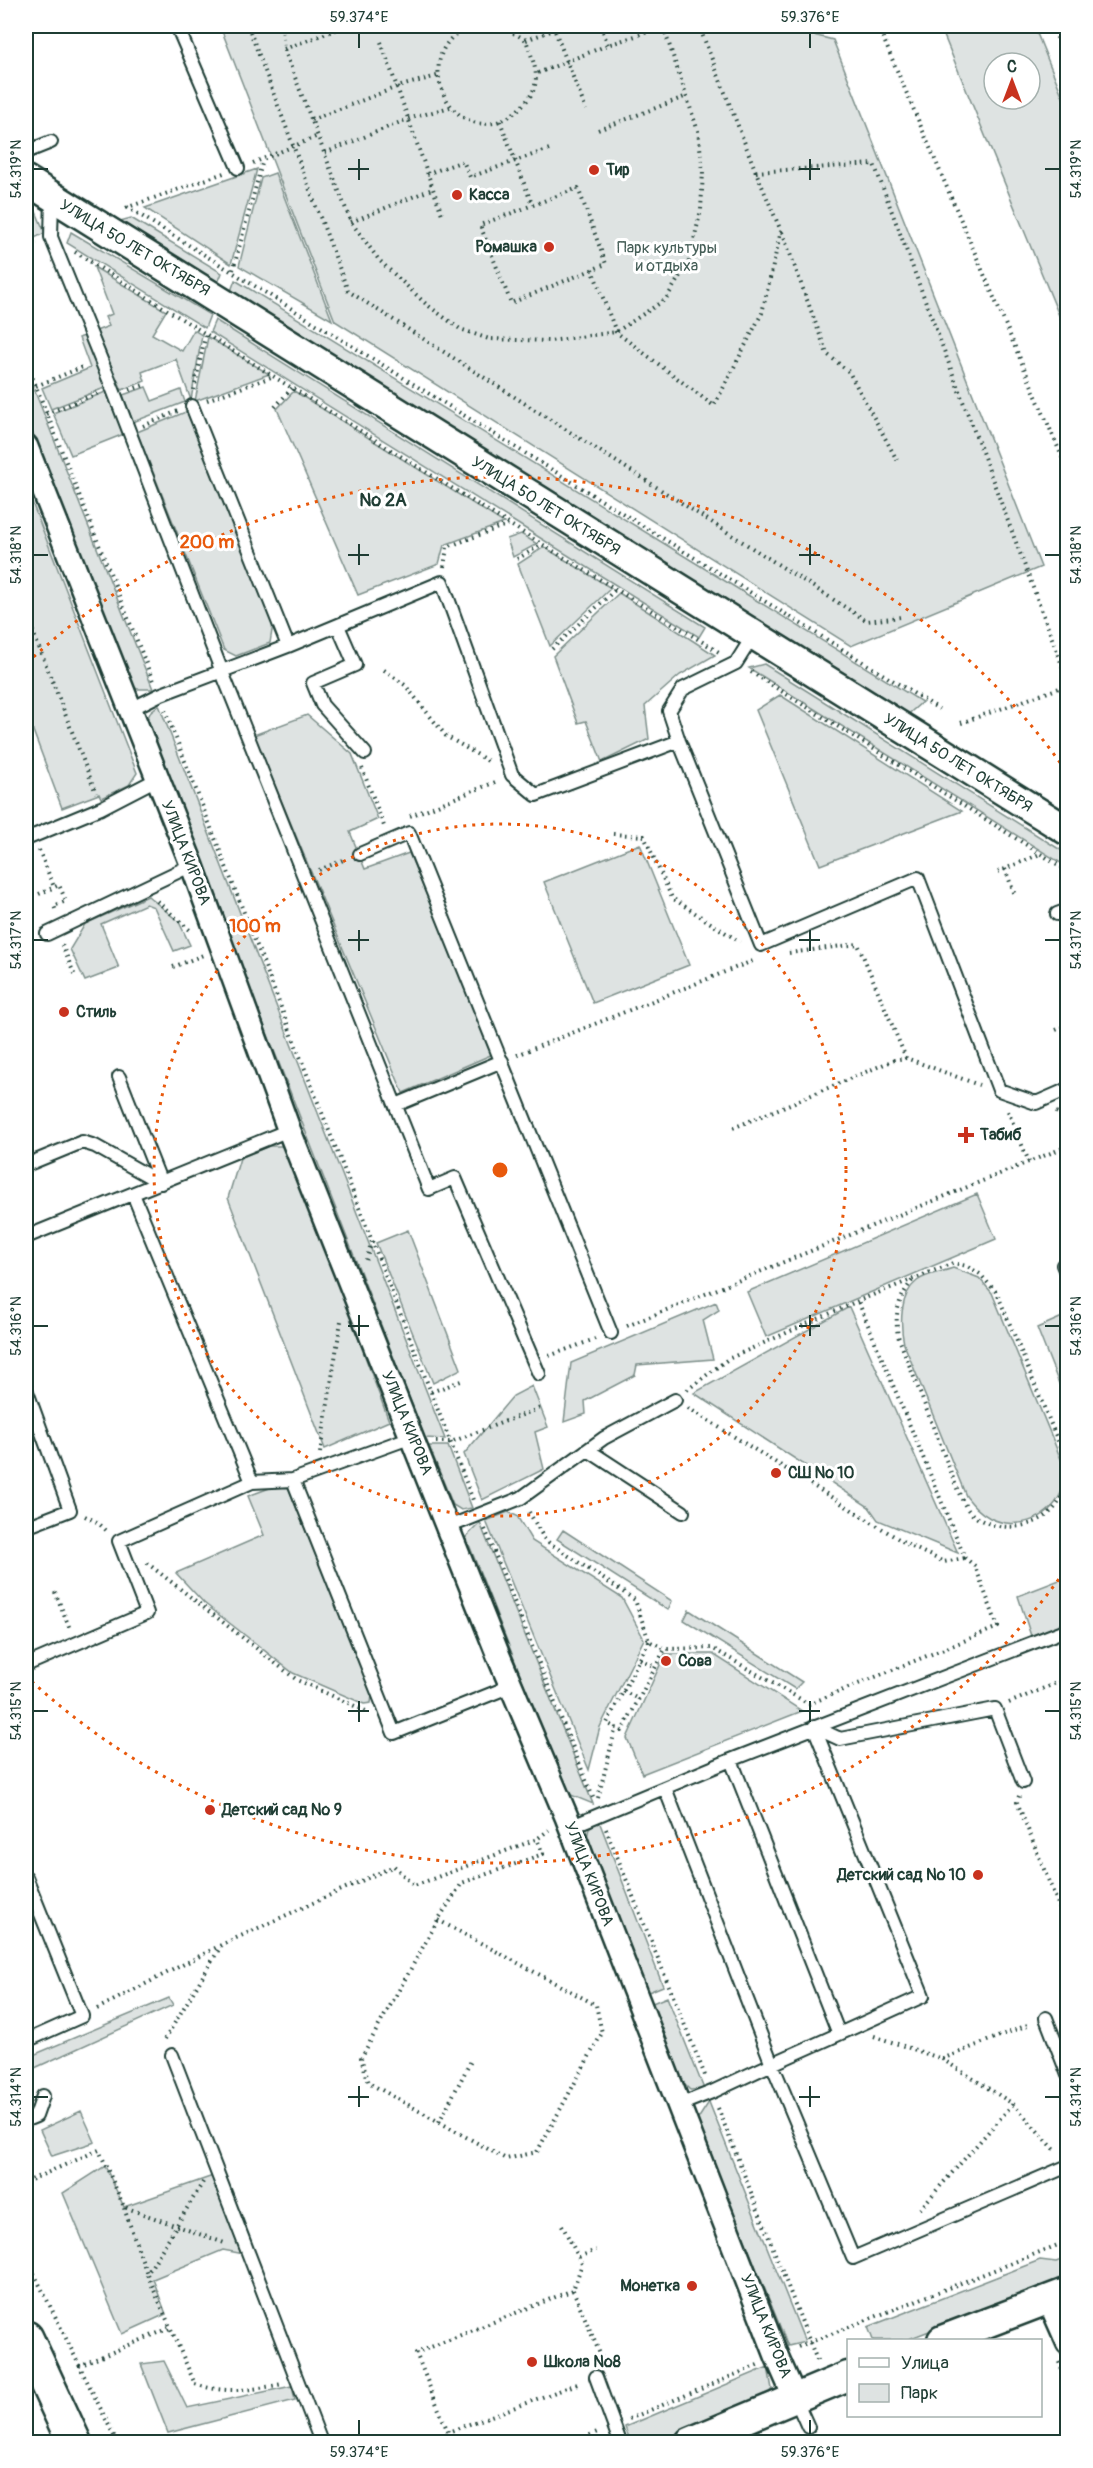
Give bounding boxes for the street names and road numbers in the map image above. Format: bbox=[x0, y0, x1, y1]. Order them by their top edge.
street label: УЛИЦА 50 ЛЕТ ОКТЯБРЯ bbox=[56, 195, 214, 301]
street label: УЛИЦА 50 ЛЕТ ОКТЯБРЯ bbox=[468, 452, 624, 560]
street label: УЛИЦА 50 ЛЕТ ОКТЯБРЯ bbox=[880, 709, 1036, 817]
street label: УЛИЦА КИРОВА bbox=[157, 798, 215, 908]
street label: УЛИЦА КИРОВА bbox=[377, 1368, 437, 1478]
street label: УЛИЦА КИРОВА bbox=[560, 1819, 618, 1929]
street label: УЛИЦА КИРОВА bbox=[736, 2271, 796, 2381]

